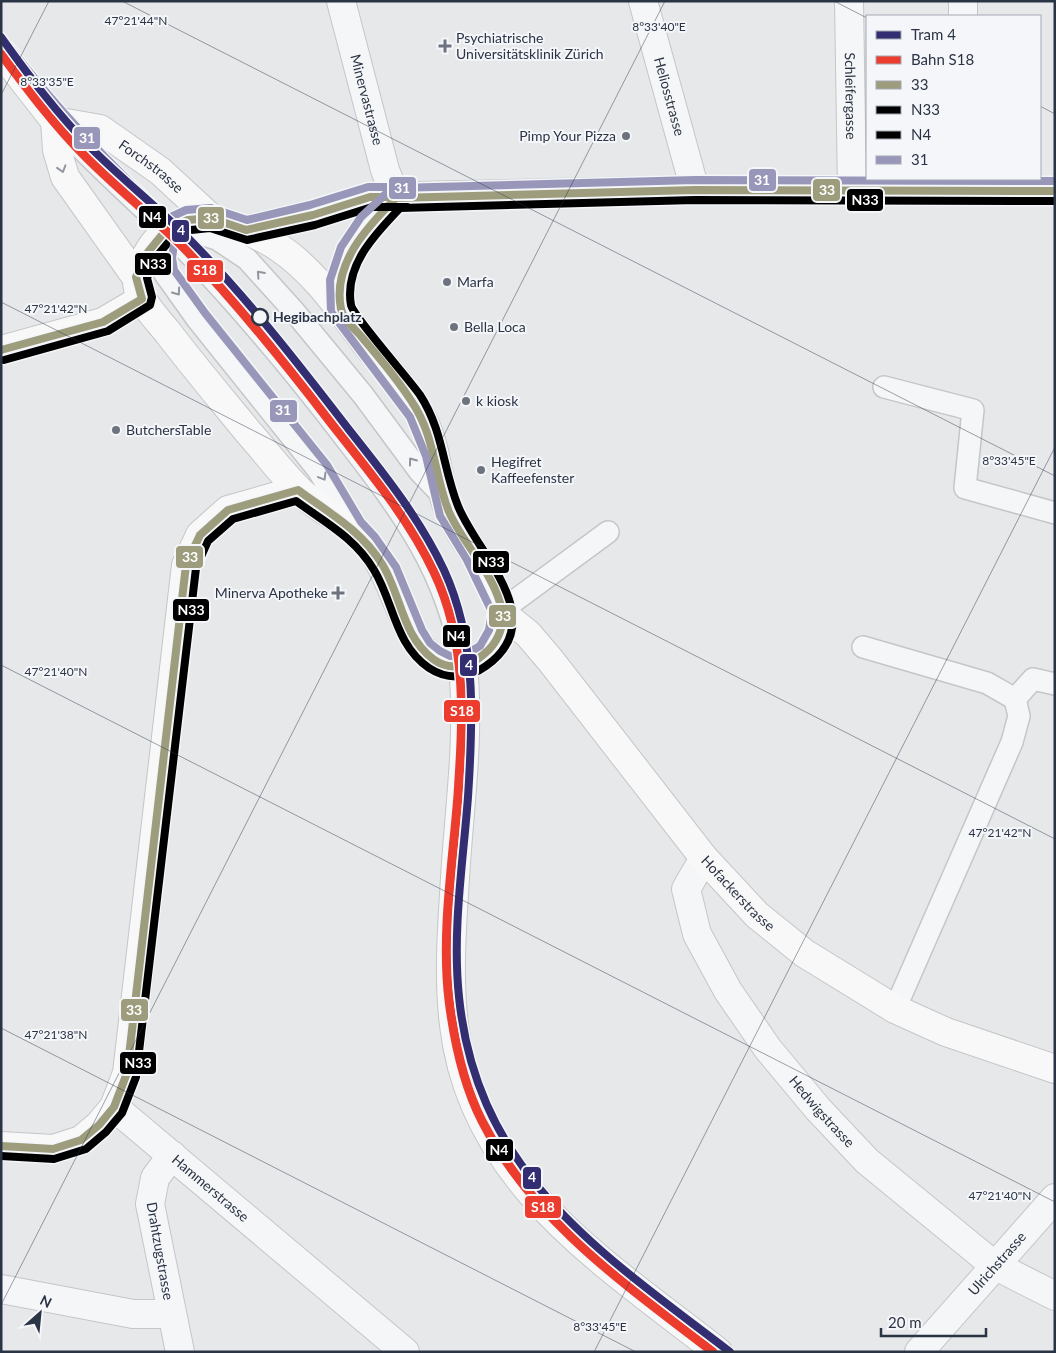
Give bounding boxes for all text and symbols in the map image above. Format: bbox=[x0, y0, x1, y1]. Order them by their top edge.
text: 47°21'44"N bbox=[105, 13, 167, 28]
legend bbox=[866, 15, 1041, 180]
text: 8°33'40"E bbox=[632, 19, 686, 34]
text: Tram 4 bbox=[911, 25, 956, 43]
place label: Psychiatrische Universitätsklinik Zürich bbox=[456, 29, 604, 62]
marker: Psychiatrische Universitätsklinik Zürich bbox=[438, 39, 452, 53]
text: Bahn S18 bbox=[911, 50, 974, 68]
street label: Minervastrasse bbox=[347, 52, 387, 147]
street label: Schleifergasse bbox=[842, 52, 860, 140]
street label: Heliosstrasse bbox=[651, 55, 689, 138]
text: 8°33'35"E bbox=[20, 74, 74, 89]
text: 33 bbox=[911, 75, 928, 93]
text: N33 bbox=[911, 100, 940, 118]
text: N4 bbox=[911, 125, 931, 143]
line badge: 31 bbox=[73, 126, 101, 150]
place label: Pimp Your Pizza bbox=[519, 127, 616, 144]
text: 31 bbox=[79, 129, 95, 146]
marker: Pimp Your Pizza bbox=[620, 130, 632, 142]
street label: Forchstrasse bbox=[116, 136, 187, 196]
text: 31 bbox=[911, 150, 928, 168]
one-way arrow bbox=[57, 165, 67, 173]
line badge: 31 bbox=[748, 168, 777, 192]
text: 31 bbox=[754, 171, 770, 188]
line badge: 31 bbox=[388, 176, 417, 200]
line badge: 33 bbox=[812, 178, 841, 202]
text: 31 bbox=[394, 179, 410, 196]
text: 33 bbox=[819, 181, 835, 198]
line badge: N33 bbox=[846, 188, 884, 212]
text: N33 bbox=[851, 191, 879, 208]
line badge: N4 bbox=[138, 205, 167, 229]
line badge: 33 bbox=[197, 206, 225, 230]
text: N4 bbox=[143, 208, 161, 225]
text: 33 bbox=[203, 209, 219, 226]
line badge: 4 bbox=[171, 219, 190, 243]
text: 4 bbox=[177, 221, 185, 238]
line badge: N33 bbox=[134, 252, 172, 276]
text: N33 bbox=[139, 255, 167, 272]
line badge: S18 bbox=[186, 259, 224, 283]
text: S18 bbox=[193, 261, 217, 278]
one-way arrow bbox=[257, 271, 266, 280]
place label: Marfa bbox=[457, 273, 494, 290]
marker: Marfa bbox=[441, 276, 453, 288]
one-way arrow bbox=[171, 286, 180, 296]
text: 47°21'42"N bbox=[25, 301, 87, 316]
marker: Hegibachplatz bbox=[251, 308, 269, 326]
place label: Hegibachplatz bbox=[273, 308, 362, 325]
place label: Bella Loca bbox=[464, 318, 526, 335]
marker: Bella Loca bbox=[448, 321, 460, 333]
place label: k kiosk bbox=[476, 392, 519, 409]
marker: k kiosk bbox=[460, 395, 472, 407]
line badge: 31 bbox=[269, 399, 298, 423]
text: 31 bbox=[275, 401, 291, 418]
place label: ButchersTable bbox=[126, 421, 211, 438]
marker: ButchersTable bbox=[110, 424, 122, 436]
place label: Hegifret Kaffeefenster bbox=[491, 453, 574, 486]
text: 8°33'45"E bbox=[982, 453, 1036, 468]
one-way arrow bbox=[409, 457, 418, 467]
marker: Hegifret Kaffeefenster bbox=[475, 464, 487, 476]
one-way arrow bbox=[316, 472, 326, 481]
line badge: 33 bbox=[175, 545, 204, 569]
text: 33 bbox=[182, 548, 198, 565]
line badge: N33 bbox=[472, 550, 510, 574]
text: N33 bbox=[477, 553, 505, 570]
place label: Minerva Apotheke bbox=[215, 584, 328, 601]
marker: Minerva Apotheke bbox=[332, 587, 344, 599]
line badge: N33 bbox=[172, 598, 210, 622]
text: N33 bbox=[177, 601, 205, 618]
line badge: 33 bbox=[488, 604, 517, 628]
text: 33 bbox=[495, 607, 511, 624]
line badge: N4 bbox=[442, 624, 471, 648]
text: N4 bbox=[447, 627, 465, 644]
line badge: 4 bbox=[459, 653, 478, 677]
text: 4 bbox=[465, 656, 473, 673]
text: 47°21'40"N bbox=[25, 664, 87, 679]
line badge: S18 bbox=[443, 699, 481, 723]
text: S18 bbox=[450, 702, 474, 719]
text: 47°21'42"N bbox=[969, 825, 1031, 840]
street label: Hofackerstrasse bbox=[698, 852, 779, 934]
line badge: 33 bbox=[120, 998, 149, 1022]
text: 33 bbox=[126, 1001, 142, 1018]
text: 47°21'38"N bbox=[25, 1027, 87, 1042]
line badge: N33 bbox=[119, 1051, 157, 1075]
text: N33 bbox=[124, 1054, 152, 1071]
street label: Hedwigstrasse bbox=[786, 1072, 858, 1150]
line badge: N4 bbox=[485, 1138, 514, 1162]
text: N4 bbox=[490, 1141, 508, 1158]
street label: Hammerstrasse bbox=[169, 1151, 253, 1225]
line badge: 4 bbox=[522, 1166, 542, 1190]
text: 4 bbox=[528, 1168, 536, 1185]
text: 47°21'40"N bbox=[969, 1188, 1031, 1203]
line badge: S18 bbox=[524, 1195, 562, 1219]
text: S18 bbox=[531, 1198, 555, 1215]
street label: Drahtzugstrasse bbox=[144, 1201, 177, 1301]
street label: Ulrichstrasse bbox=[964, 1228, 1029, 1298]
north arrow bbox=[15, 1288, 65, 1338]
text: N bbox=[37, 1291, 55, 1311]
scale bar bbox=[881, 1306, 986, 1338]
text: 20 m bbox=[888, 1313, 922, 1331]
text: 8°33'45"E bbox=[573, 1319, 627, 1334]

